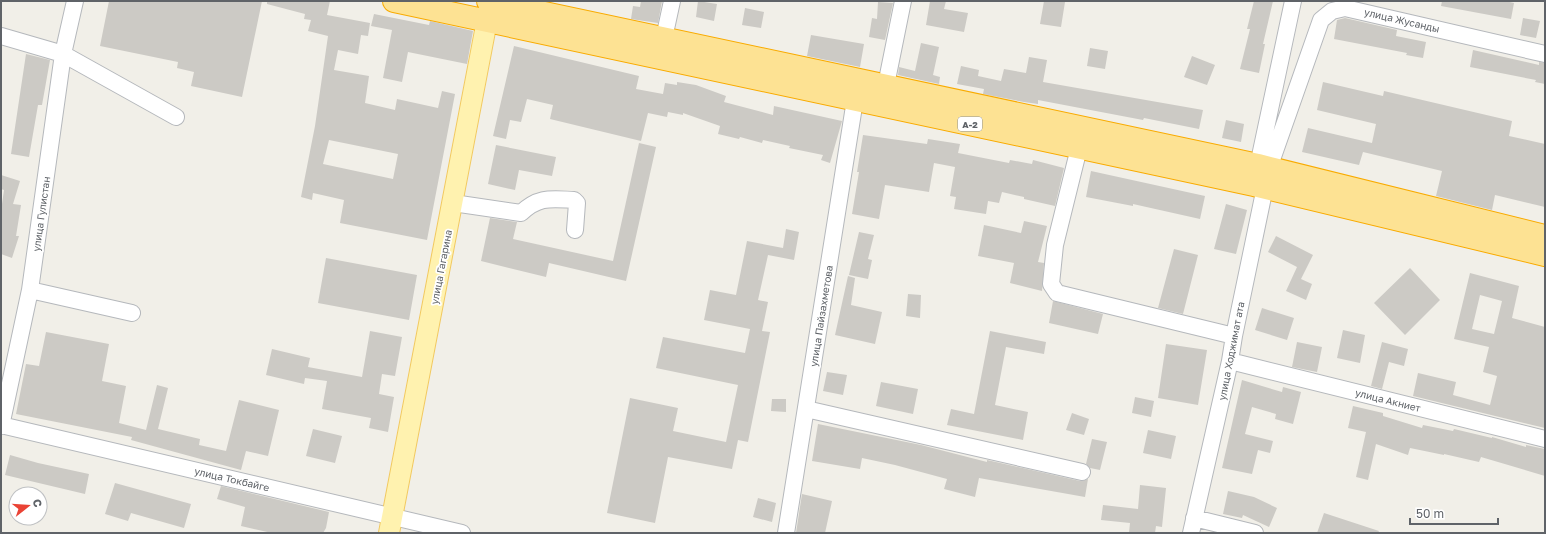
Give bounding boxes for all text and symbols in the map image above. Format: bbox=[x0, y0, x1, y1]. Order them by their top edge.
street label: улица Жусанды bbox=[1363, 5, 1441, 35]
road number: A-2 bbox=[958, 117, 982, 131]
street label: улица Гулистан bbox=[30, 176, 52, 252]
street label: улица Гагарина bbox=[428, 228, 454, 306]
street label: улица Пайзахметова bbox=[807, 264, 835, 368]
street label: улица Ходжимат ата bbox=[1216, 301, 1246, 401]
street label: улица Акниет bbox=[1354, 386, 1422, 414]
street label: улица Токбайге bbox=[193, 465, 271, 494]
north arrow bbox=[8, 486, 48, 526]
text: С bbox=[31, 497, 45, 509]
scale bar bbox=[1410, 500, 1498, 526]
text: 50 m bbox=[1416, 506, 1444, 521]

